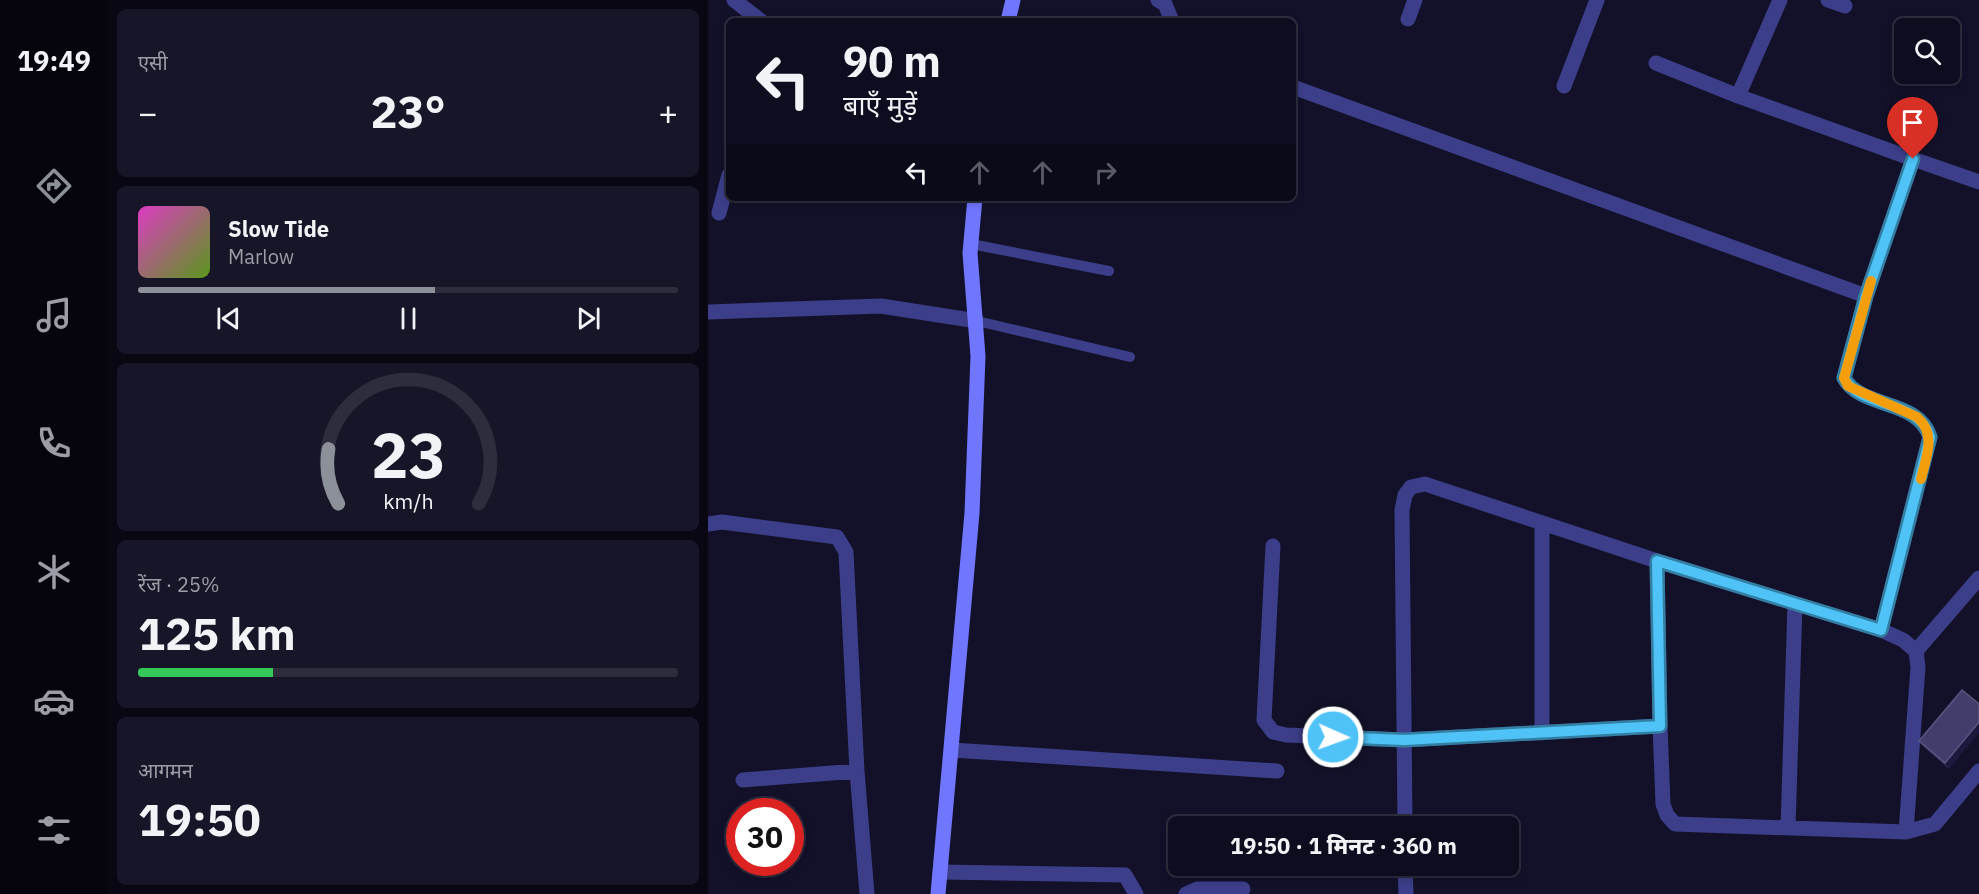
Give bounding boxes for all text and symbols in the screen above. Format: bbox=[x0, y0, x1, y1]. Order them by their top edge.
map controls bbox=[1894, 18, 1960, 84]
button: search bbox=[1894, 18, 1960, 84]
text: 90 m bbox=[843, 34, 941, 89]
icon: left bbox=[744, 42, 822, 120]
text: 19:49 bbox=[17, 43, 91, 78]
text: एसी bbox=[138, 49, 168, 76]
text: 23° bbox=[370, 82, 446, 140]
text: बाएँ मुड़ें bbox=[843, 87, 917, 122]
text: − bbox=[138, 91, 158, 134]
text: + bbox=[658, 91, 678, 134]
pin bbox=[1887, 97, 1938, 159]
icon: arrive bbox=[1896, 106, 1929, 139]
icon: left bbox=[900, 156, 933, 189]
icon: ahead bbox=[963, 156, 996, 189]
icon: ahead bbox=[1026, 156, 1059, 189]
icon: right bbox=[1089, 156, 1122, 189]
icon: directions bbox=[33, 165, 75, 207]
text: Slow Tide bbox=[228, 214, 329, 243]
text: Marlow bbox=[228, 243, 294, 270]
icon: music bbox=[33, 294, 75, 336]
icon: previous bbox=[212, 302, 245, 335]
icon: pause bbox=[392, 302, 425, 335]
icon: next bbox=[572, 302, 605, 335]
text: 23 bbox=[371, 414, 445, 495]
icon: phone bbox=[33, 422, 75, 464]
text: km/h bbox=[383, 487, 433, 515]
icon: climate bbox=[33, 551, 75, 593]
text: रेंज · 25% bbox=[138, 571, 220, 598]
text: 125 km bbox=[138, 604, 296, 662]
icon: car bbox=[33, 680, 75, 722]
position arrow bbox=[1301, 705, 1365, 769]
text: आगमन bbox=[138, 757, 193, 784]
text: 19:50 bbox=[138, 790, 261, 848]
speed limit sign: 30 bbox=[726, 798, 804, 876]
icon: filters bbox=[33, 809, 75, 851]
text: 19:50 · 1 मिनट · 360 m bbox=[1230, 831, 1457, 860]

